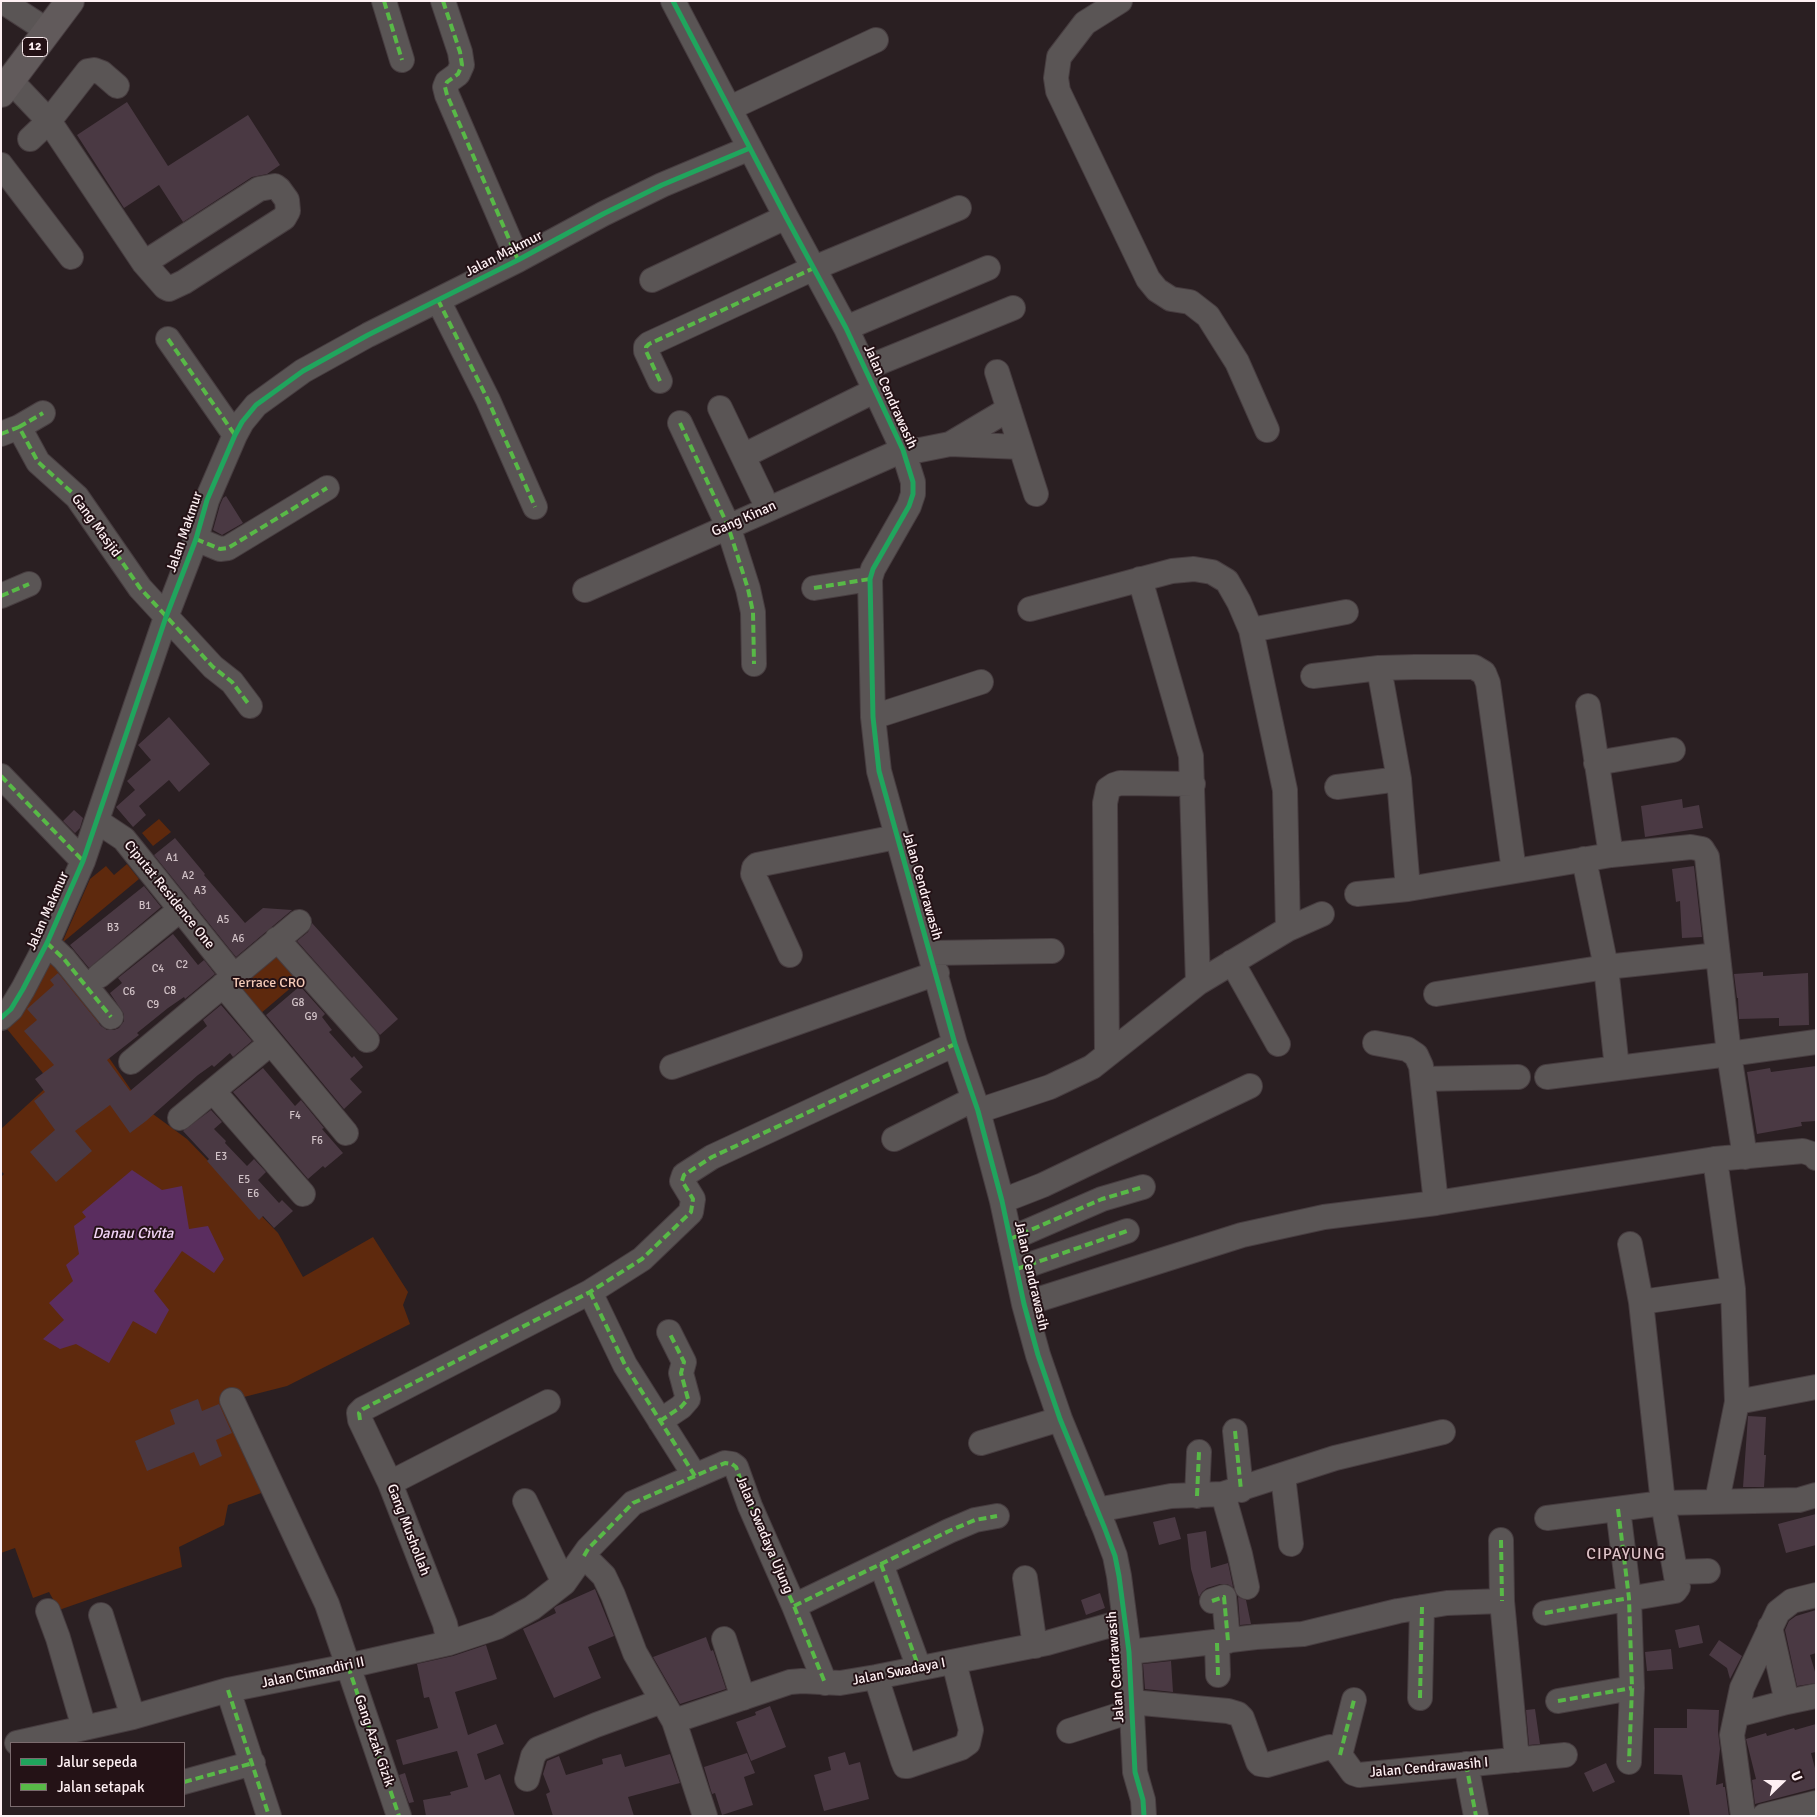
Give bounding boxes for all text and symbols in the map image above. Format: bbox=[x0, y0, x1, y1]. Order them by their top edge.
road number: 12 bbox=[22, 38, 48, 56]
street label: Jalan Makmur bbox=[463, 227, 545, 281]
street label: Jalan Cendrawasih bbox=[860, 342, 920, 452]
street label: Jalan Makmur bbox=[163, 489, 207, 575]
street label: Gang Masjid bbox=[67, 491, 125, 561]
street label: Gang Kinan bbox=[709, 497, 779, 541]
street label: Jalan Cendrawasih bbox=[898, 830, 946, 942]
street label: Ciputat Residence One bbox=[120, 837, 218, 953]
house number: A1 bbox=[166, 851, 178, 865]
street label: Jalan Makmur bbox=[23, 869, 73, 953]
house number: A2 bbox=[182, 869, 194, 883]
house number: A3 bbox=[194, 884, 206, 898]
house number: B1 bbox=[139, 899, 151, 913]
house number: A5 bbox=[217, 913, 229, 927]
house number: B3 bbox=[107, 921, 119, 935]
house number: A6 bbox=[232, 932, 244, 946]
house number: C2 bbox=[176, 958, 188, 972]
house number: C4 bbox=[152, 962, 164, 976]
park label: Terrace CRO bbox=[233, 975, 305, 991]
house number: C8 bbox=[164, 984, 176, 998]
house number: C6 bbox=[123, 985, 135, 999]
house number: G8 bbox=[291, 996, 305, 1010]
house number: C9 bbox=[147, 998, 159, 1012]
house number: G9 bbox=[304, 1010, 318, 1024]
house number: F4 bbox=[289, 1109, 301, 1123]
house number: F6 bbox=[311, 1134, 323, 1148]
house number: E3 bbox=[215, 1150, 227, 1164]
house number: E5 bbox=[238, 1173, 250, 1187]
house number: E6 bbox=[247, 1187, 259, 1201]
street label: Jalan Cendrawasih bbox=[1010, 1220, 1052, 1332]
water label: Danau Civita bbox=[93, 1225, 173, 1243]
street label: Jalan Swadaya Ujung bbox=[732, 1474, 796, 1596]
street label: Gang Mushollah bbox=[383, 1482, 433, 1578]
district label: CIPAYUNG bbox=[1585, 1545, 1667, 1565]
street label: Jalan Cendrawasih bbox=[1104, 1611, 1128, 1723]
street label: Jalan Cimandiri II bbox=[260, 1654, 366, 1692]
street label: Jalan Swadaya I bbox=[851, 1655, 947, 1689]
street label: Gang Azak Gizik bbox=[350, 1693, 398, 1789]
legend bbox=[10, 1742, 185, 1807]
text: Jalur sepeda bbox=[57, 1753, 137, 1771]
street label: Jalan Cendrawasih I bbox=[1369, 1754, 1489, 1782]
north arrow bbox=[1757, 1757, 1807, 1807]
text: U bbox=[1787, 1769, 1806, 1784]
text: Jalan setapak bbox=[57, 1778, 144, 1796]

